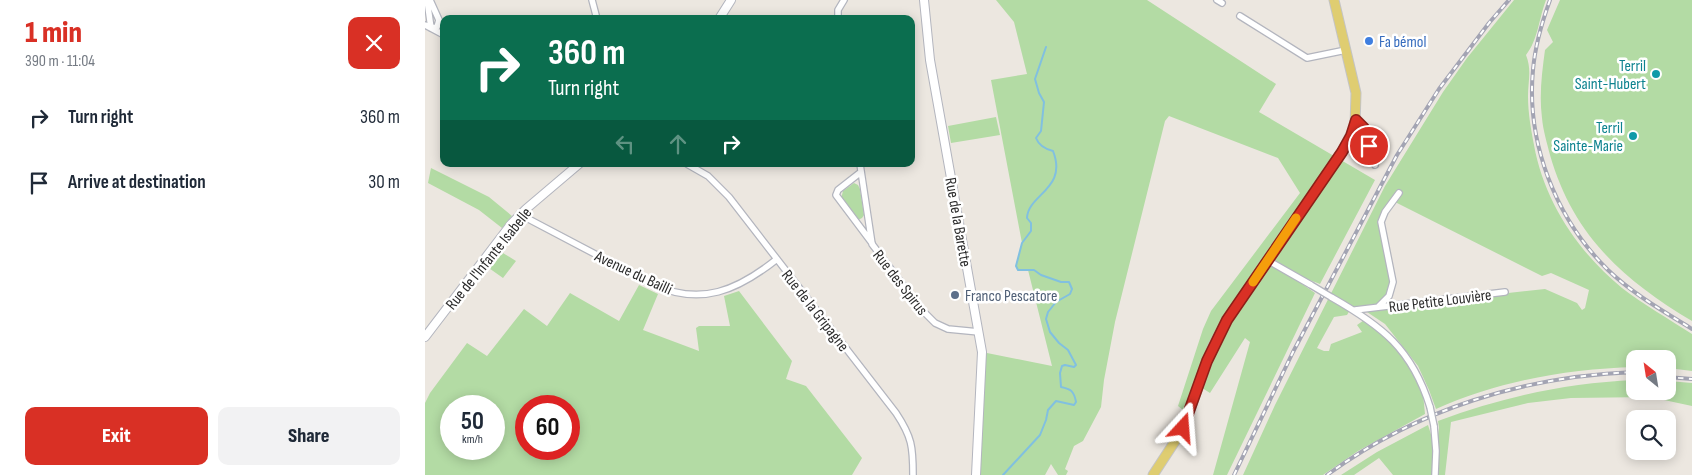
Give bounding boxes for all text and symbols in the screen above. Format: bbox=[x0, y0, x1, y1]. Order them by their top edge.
text: 1 min bbox=[25, 15, 82, 51]
button: close bbox=[348, 17, 400, 69]
text: 360 m bbox=[548, 32, 625, 75]
place label: Fa bémol bbox=[1379, 33, 1426, 52]
icon: right bbox=[465, 35, 530, 100]
marker: Fa bémol bbox=[1363, 35, 1375, 47]
text: 390 m · 11:04 bbox=[25, 52, 95, 71]
place label: Terril Saint-Hubert bbox=[1575, 57, 1646, 94]
marker: Terril Saint-Hubert bbox=[1650, 68, 1662, 80]
text: Turn right bbox=[548, 75, 619, 102]
icon: right bbox=[25, 104, 53, 132]
text: Turn right bbox=[68, 106, 133, 129]
text: 360 m bbox=[360, 106, 400, 129]
place label: Terril Sainte-Marie bbox=[1553, 119, 1623, 156]
pin bbox=[1348, 125, 1390, 167]
icon: left bbox=[611, 130, 639, 158]
icon: ahead bbox=[664, 130, 692, 158]
icon: right bbox=[717, 130, 745, 158]
marker: Terril Sainte-Marie bbox=[1627, 130, 1639, 142]
icon: arrive bbox=[1355, 132, 1383, 160]
icon: arrive bbox=[25, 169, 53, 197]
text: Arrive at destination bbox=[68, 171, 206, 194]
text: 30 m bbox=[368, 171, 400, 194]
street label: Rue de la Barette bbox=[940, 176, 975, 268]
street label: Rue de l'Infante Isabelle bbox=[442, 204, 536, 314]
street label: Rue des Spirus bbox=[868, 246, 931, 320]
street label: Avenue du Bailli bbox=[591, 247, 675, 300]
street label: Rue de la Gripagne bbox=[777, 266, 853, 356]
street label: Rue Petite Louvière bbox=[1388, 286, 1493, 317]
place label: Franco Pescatore bbox=[965, 287, 1057, 306]
marker: Franco Pescatore bbox=[949, 289, 961, 301]
north arrow bbox=[1626, 350, 1676, 400]
map controls bbox=[1626, 350, 1676, 460]
speed limit sign: 60 bbox=[515, 395, 580, 460]
position arrow bbox=[1156, 401, 1208, 453]
text: 50 bbox=[461, 406, 484, 437]
button: Exit bbox=[25, 407, 208, 465]
button: Share bbox=[218, 407, 400, 465]
button: search bbox=[1626, 410, 1676, 460]
text: km/h bbox=[462, 432, 483, 447]

